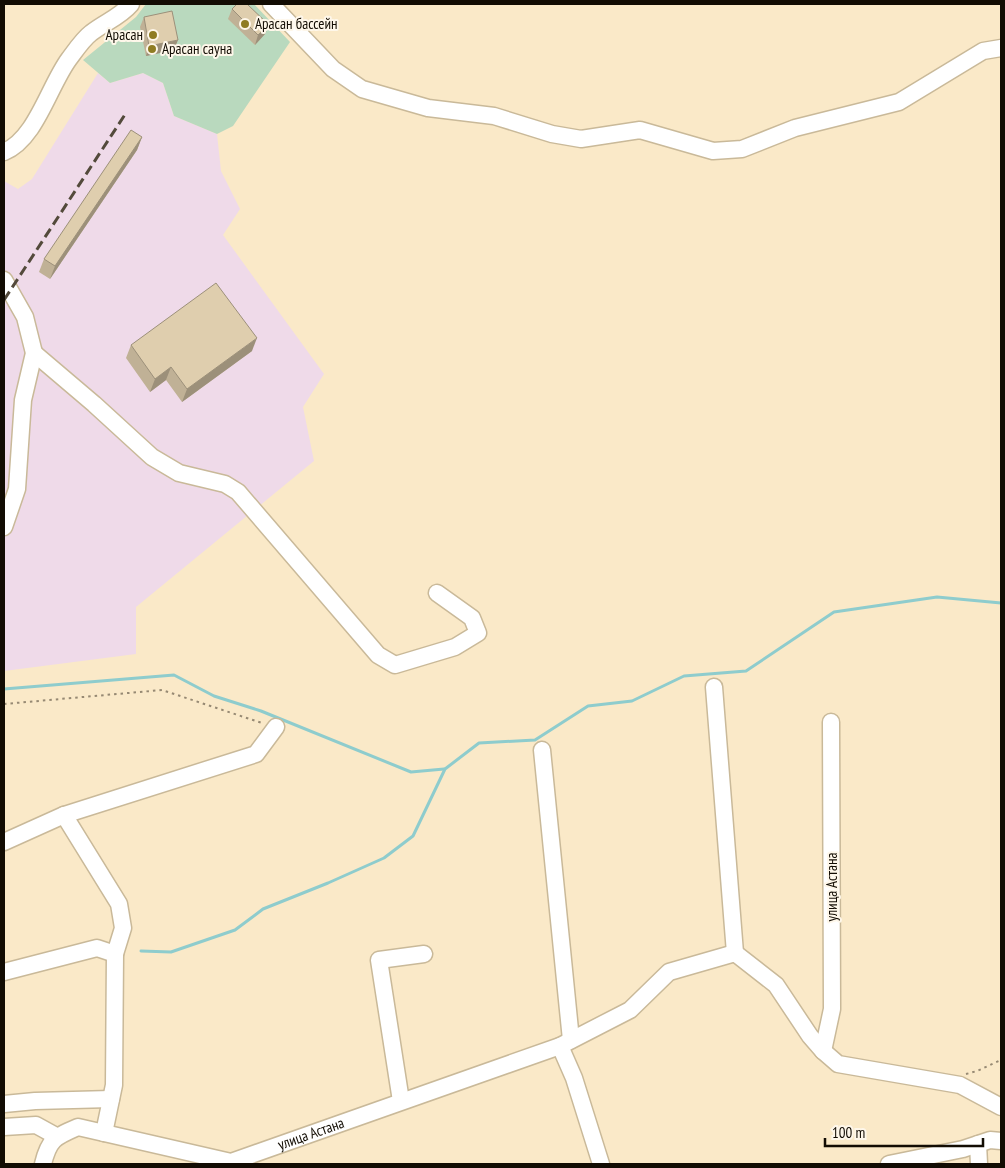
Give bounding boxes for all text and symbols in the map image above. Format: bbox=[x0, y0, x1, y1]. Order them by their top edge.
place label: Арасан бассейн bbox=[255, 14, 338, 33]
marker: Арасан бассейн bbox=[239, 18, 251, 30]
place label: Арасан bbox=[106, 25, 143, 44]
marker: Арасан bbox=[147, 29, 159, 41]
place label: Арасан сауна bbox=[162, 39, 232, 58]
marker: Арасан сауна bbox=[146, 43, 158, 55]
street label: улица Астана bbox=[822, 853, 841, 921]
street label: улица Астана bbox=[275, 1113, 347, 1154]
scale bar bbox=[825, 1116, 982, 1148]
text: 100 m bbox=[832, 1123, 865, 1142]

